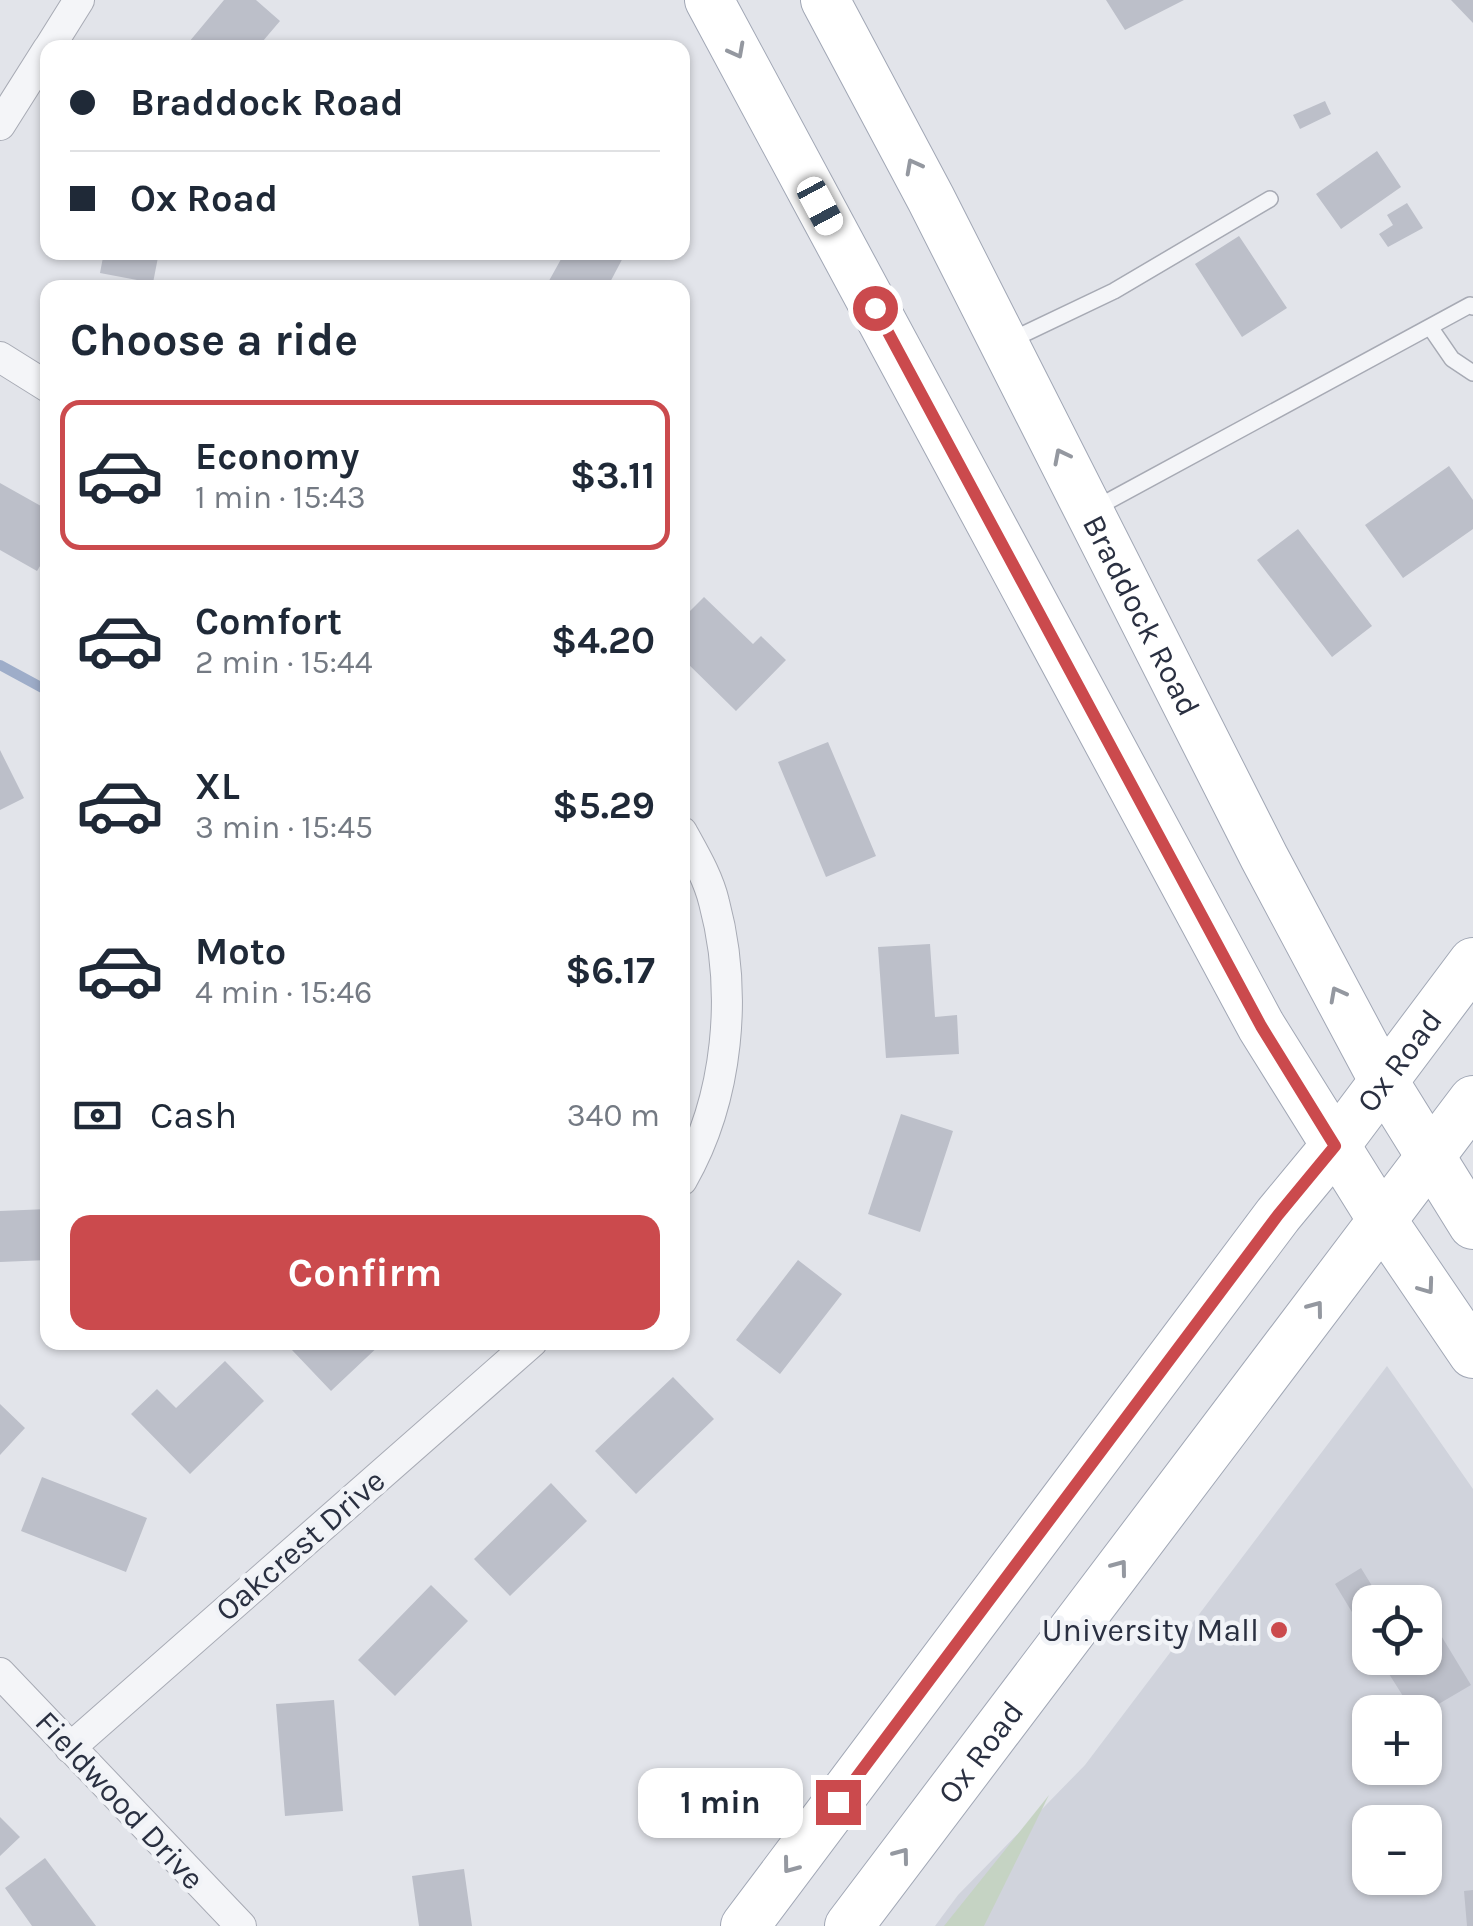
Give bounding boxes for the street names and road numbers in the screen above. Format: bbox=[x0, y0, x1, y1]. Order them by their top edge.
street label: Braddock Road bbox=[1075, 509, 1207, 722]
street label: Ox Road bbox=[1349, 1002, 1450, 1119]
street label: Oakcrest Drive bbox=[208, 1462, 392, 1629]
street label: Ox Road bbox=[930, 1694, 1031, 1811]
street label: Fieldwood Drive bbox=[28, 1704, 212, 1897]

